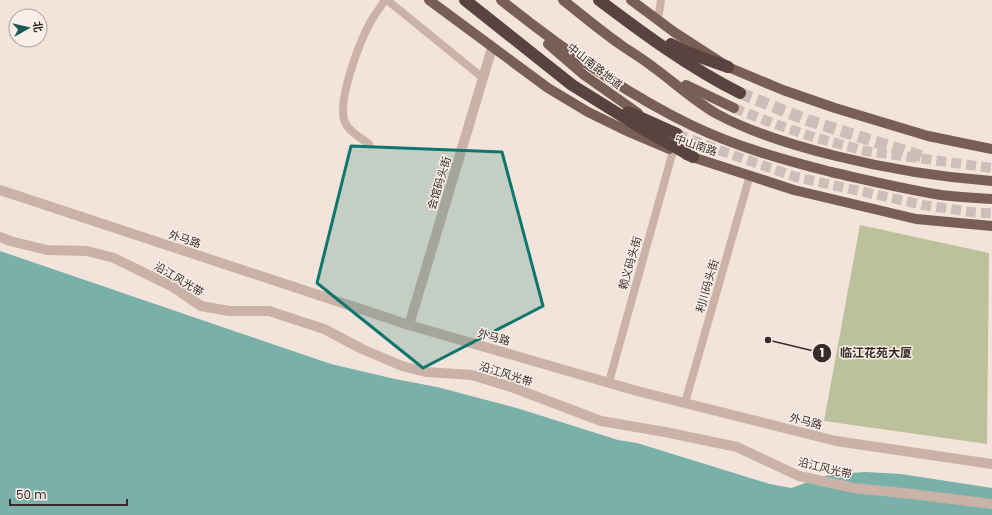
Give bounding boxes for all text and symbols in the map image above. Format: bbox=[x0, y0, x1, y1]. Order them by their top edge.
north arrow bbox=[8, 8, 48, 48]
text: 北 bbox=[29, 20, 47, 33]
street label: 中山南路地道 bbox=[564, 39, 626, 93]
street label: 中山南路 bbox=[673, 130, 719, 160]
street label: 会馆码头街 bbox=[423, 154, 455, 212]
street label: 外马路 bbox=[167, 226, 203, 252]
street label: 赖义码头街 bbox=[615, 234, 645, 292]
street label: 利川码头街 bbox=[692, 257, 722, 315]
street label: 沿江风光带 bbox=[151, 258, 207, 300]
street label: 外马路 bbox=[476, 325, 512, 349]
callout: 临江花苑大厦 bbox=[812, 341, 920, 365]
text: 1 bbox=[820, 344, 824, 361]
text: 临江花苑大厦 bbox=[840, 344, 912, 361]
street label: 沿江风光带 bbox=[477, 358, 535, 390]
street label: 外马路 bbox=[788, 409, 824, 433]
street label: 沿江风光带 bbox=[796, 454, 854, 482]
scale bar bbox=[10, 481, 127, 507]
text: 50 m bbox=[16, 486, 47, 503]

